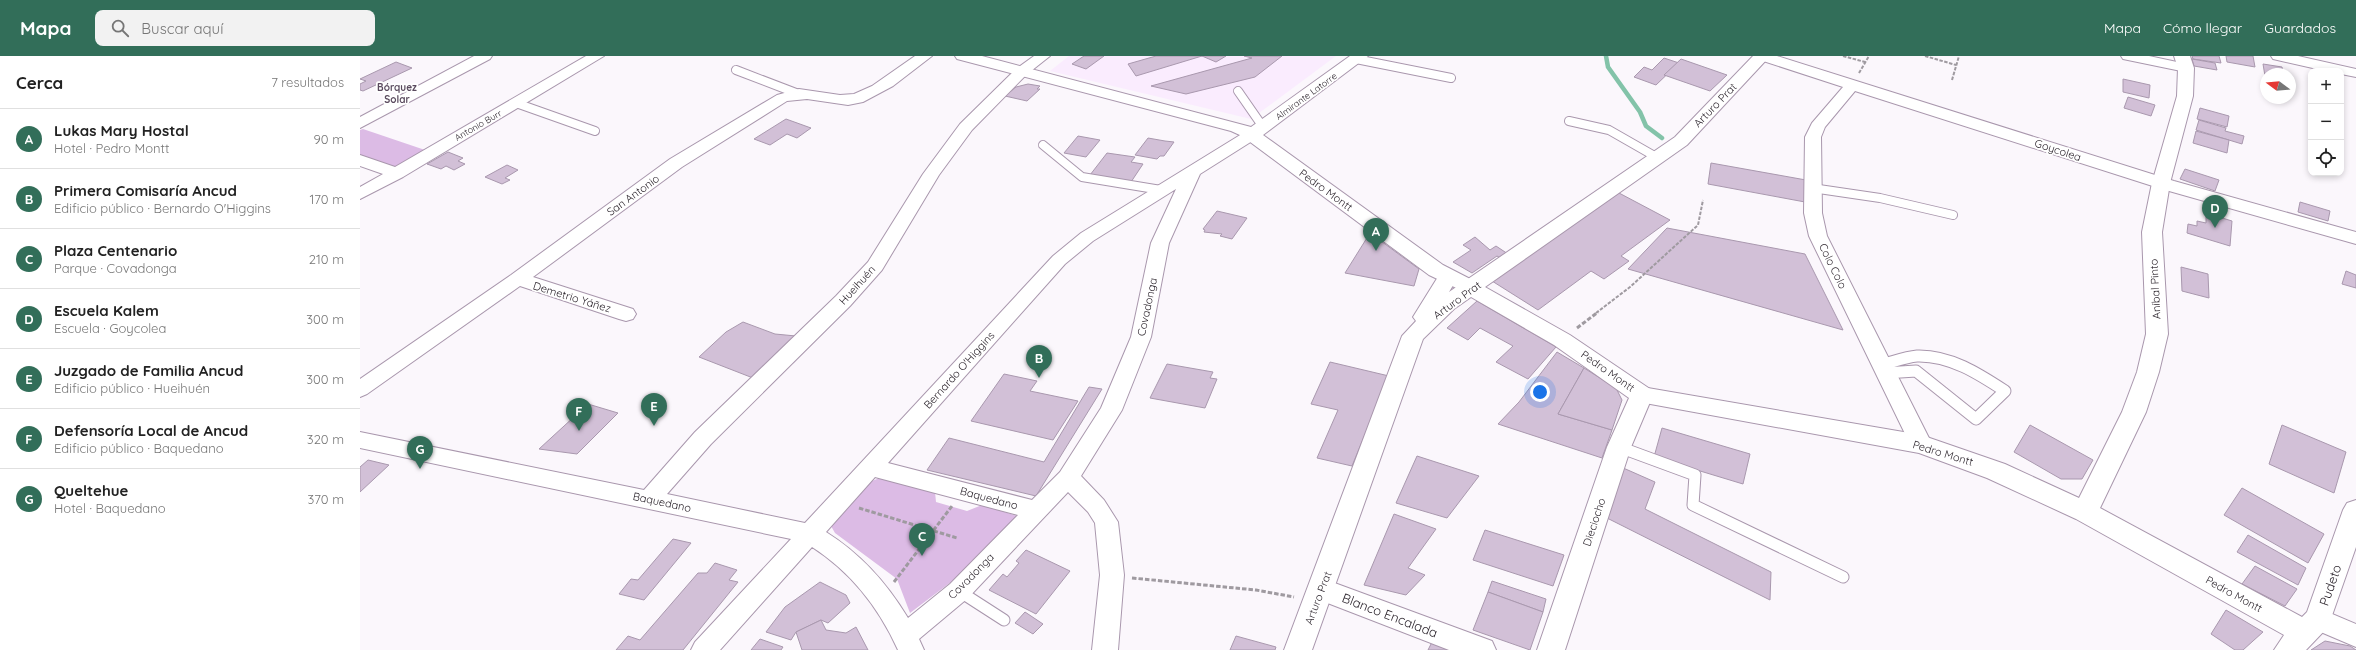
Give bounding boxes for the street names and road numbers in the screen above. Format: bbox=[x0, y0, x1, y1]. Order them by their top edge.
street label: Almirante Latorre bbox=[1273, 70, 1339, 122]
street label: Arturo Prat bbox=[1690, 80, 1740, 130]
street label: Antonio Burr bbox=[453, 107, 504, 143]
street label: Goycolea bbox=[2033, 136, 2083, 164]
street label: Pedro Montt bbox=[1297, 166, 1356, 214]
street label: San Antonio bbox=[604, 171, 662, 219]
street label: Colo Colo bbox=[1816, 241, 1850, 291]
street label: Aníbal Pinto bbox=[2146, 258, 2164, 319]
street label: Hueihuén bbox=[836, 263, 878, 307]
street label: Covadonga bbox=[1134, 276, 1160, 338]
street label: Arturo Prat bbox=[1430, 278, 1484, 322]
street label: Demetrio Yáñez bbox=[531, 279, 613, 315]
street label: Bernardo O'Higgins bbox=[921, 328, 997, 412]
street label: Pedro Montt bbox=[1578, 347, 1638, 395]
street label: Pedro Montt bbox=[1911, 437, 1975, 469]
street label: Baquedano bbox=[959, 484, 1020, 513]
street label: Baquedano bbox=[632, 489, 693, 515]
street label: Dieciocho bbox=[1580, 496, 1608, 548]
street label: Covadonga bbox=[945, 550, 997, 602]
street label: Pudeto bbox=[2316, 562, 2345, 608]
street label: Arturo Prat bbox=[1301, 569, 1335, 627]
street label: Pedro Montt bbox=[2203, 573, 2265, 615]
street label: Blanco Encalada bbox=[1340, 589, 1440, 641]

